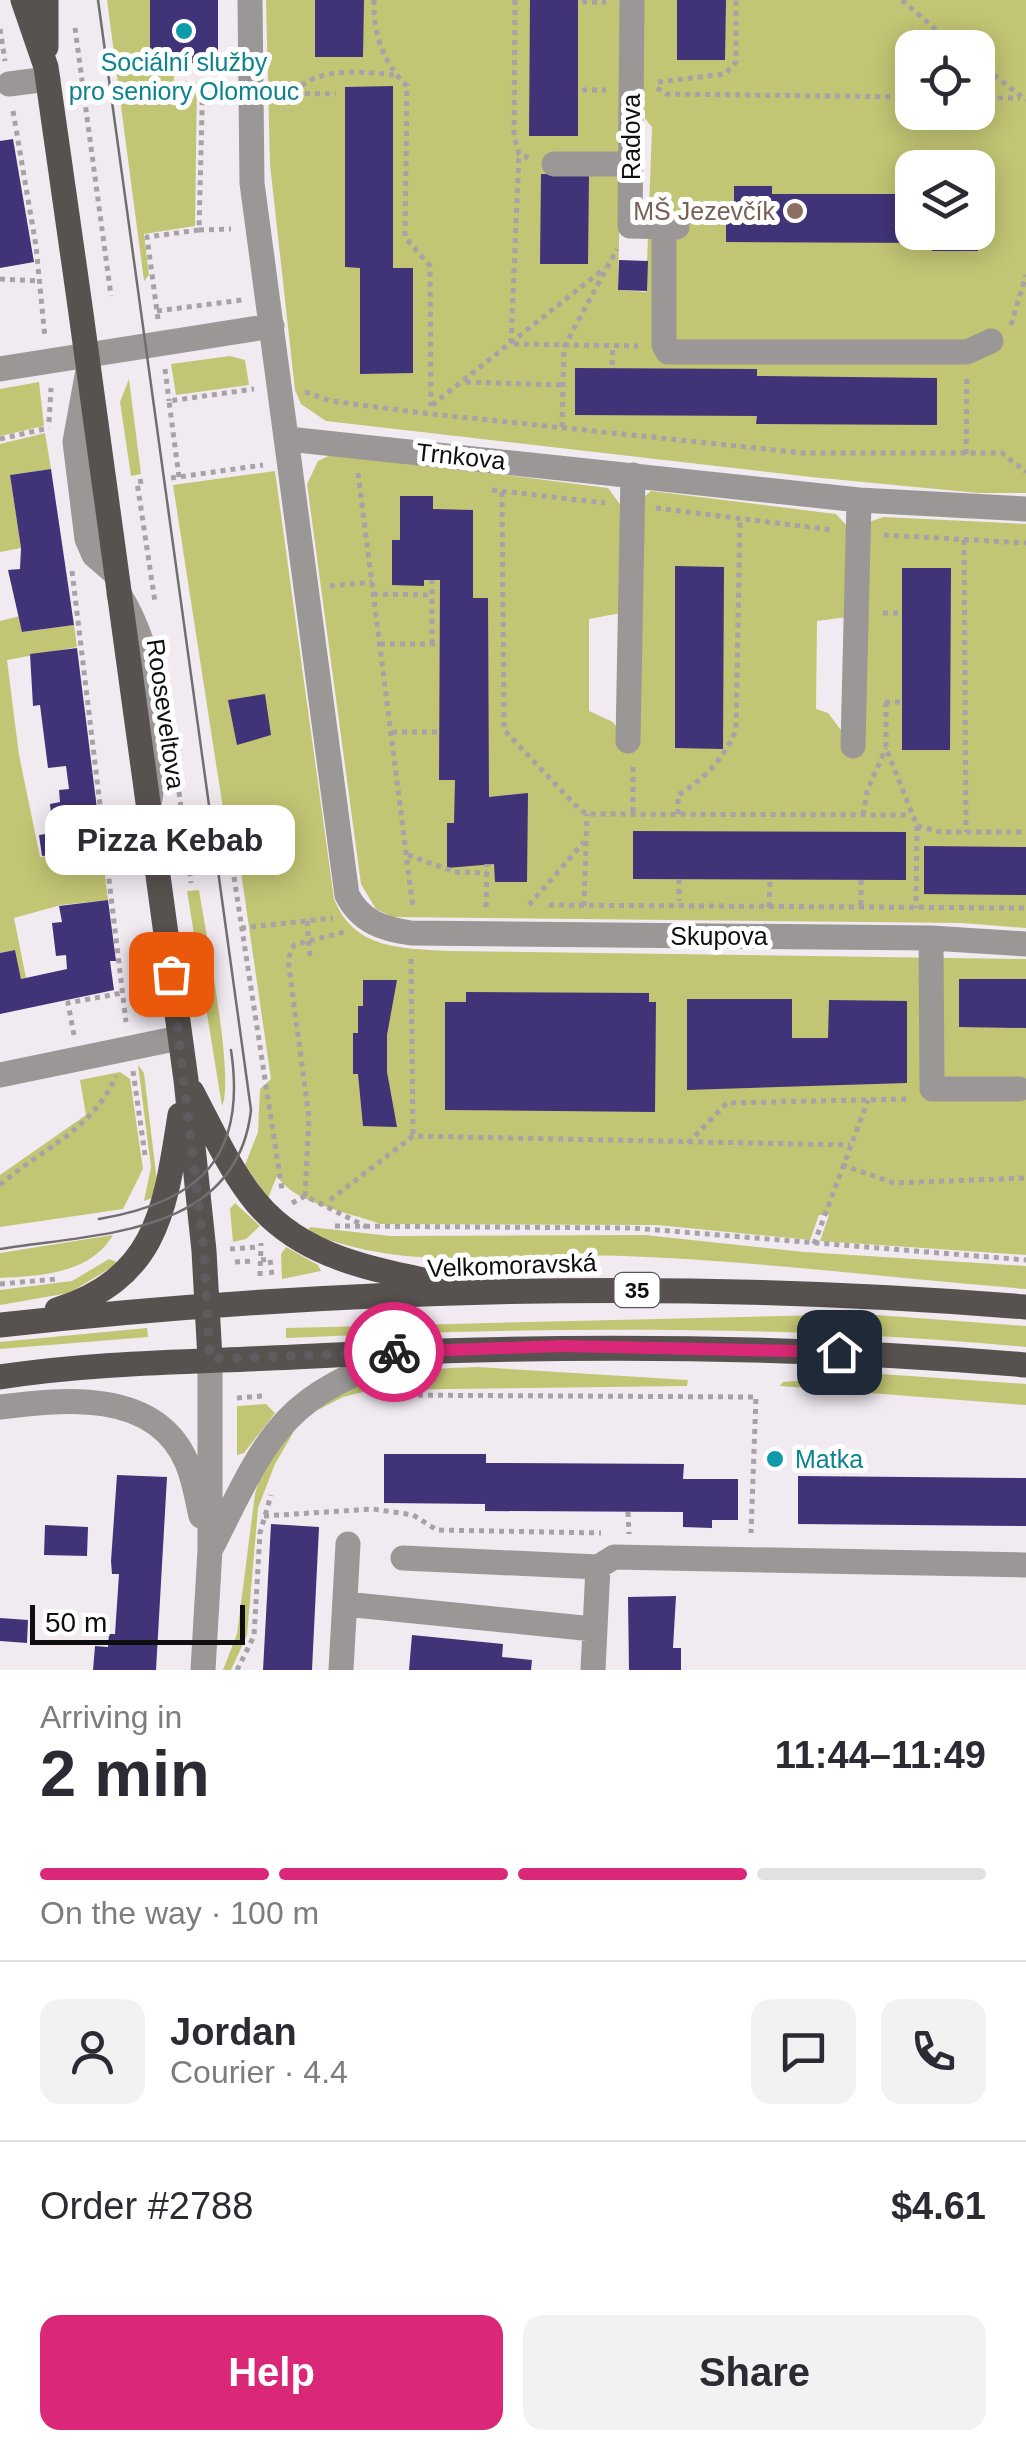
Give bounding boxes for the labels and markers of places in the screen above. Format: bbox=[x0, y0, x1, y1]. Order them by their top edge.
marker: Sociální služby pro seniory Olomouc bbox=[173, 20, 195, 42]
place label: Sociální služby pro seniory Olomouc bbox=[69, 48, 299, 105]
place label: MŠ Jezevčík bbox=[633, 197, 775, 225]
marker: MŠ Jezevčík bbox=[784, 200, 806, 222]
callout: Pizza Kebab bbox=[46, 804, 296, 874]
pin bbox=[129, 932, 214, 1017]
pin bbox=[797, 1310, 882, 1395]
place label: Matka bbox=[795, 1445, 863, 1473]
marker: Matka bbox=[764, 1448, 786, 1470]

